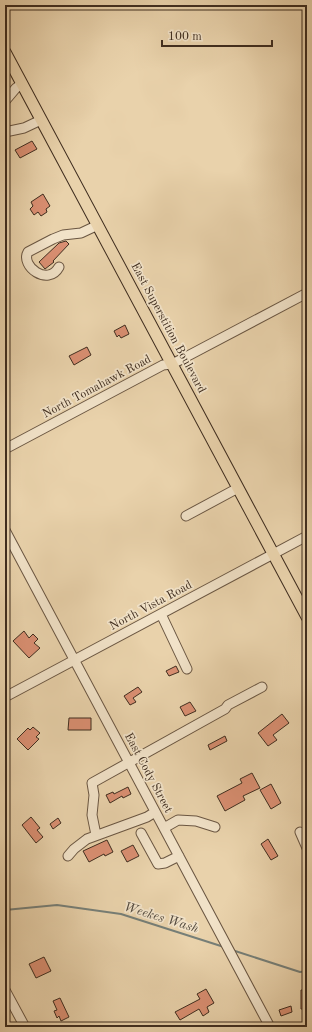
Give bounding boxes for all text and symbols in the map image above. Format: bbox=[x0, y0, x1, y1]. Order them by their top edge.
scale bar bbox=[162, 22, 272, 48]
text: 100 m bbox=[168, 31, 202, 43]
street label: East Superstition Boulevard bbox=[128, 261, 208, 395]
street label: North Tomahawk Road bbox=[41, 353, 153, 421]
street label: North Vista Road bbox=[108, 579, 194, 633]
street label: East Cody Street bbox=[122, 731, 174, 815]
water label: Weekes Wash bbox=[122, 900, 200, 936]

